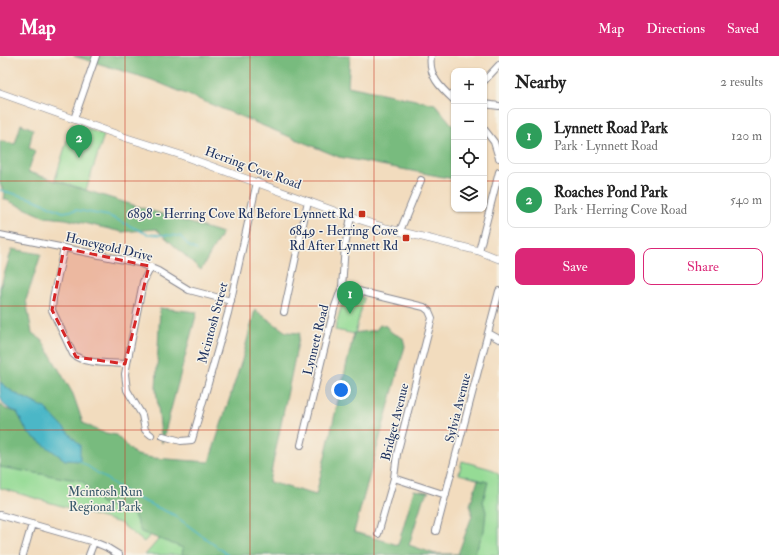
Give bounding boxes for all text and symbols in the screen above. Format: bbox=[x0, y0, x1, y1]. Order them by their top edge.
text: Map bbox=[20, 16, 56, 40]
text: Map bbox=[598, 20, 624, 37]
text: Directions bbox=[646, 20, 705, 37]
text: Saved bbox=[727, 20, 759, 37]
map controls bbox=[451, 68, 487, 212]
button: + bbox=[451, 68, 487, 104]
text: Nearby bbox=[515, 72, 566, 93]
text: 2 results bbox=[720, 74, 763, 90]
button: − bbox=[451, 104, 487, 140]
text: Lynnett Road Park bbox=[554, 119, 668, 138]
pin: 2 bbox=[66, 125, 92, 158]
text: 1 bbox=[527, 128, 531, 144]
text: 120 m bbox=[731, 128, 762, 144]
text: Park · Lynnett Road bbox=[554, 138, 658, 154]
button: locate bbox=[451, 140, 487, 176]
street label: Herring Cove Road bbox=[203, 143, 304, 193]
button: layers bbox=[451, 176, 487, 212]
text: Roaches Pond Park bbox=[554, 183, 668, 202]
text: 2 bbox=[526, 192, 532, 208]
text: 540 m bbox=[730, 192, 762, 208]
text: Park · Herring Cove Road bbox=[554, 202, 687, 218]
place label: 6898 - Herring Cove Rd Before Lynnett Rd bbox=[127, 206, 355, 223]
marker: 6898 - Herring Cove Rd Before Lynnett Rd bbox=[357, 209, 367, 219]
place label: 6849 - Herring Cove Rd After Lynnett Rd bbox=[289, 223, 399, 255]
street label: Honeygold Drive bbox=[64, 229, 155, 266]
marker: 6849 - Herring Cove Rd After Lynnett Rd bbox=[401, 233, 411, 243]
button: Save bbox=[515, 248, 635, 285]
button: Share bbox=[643, 248, 763, 285]
street label: Mcintosh Street bbox=[194, 281, 232, 365]
pin: 1 bbox=[337, 281, 363, 314]
street label: Lynnett Road bbox=[299, 302, 334, 377]
street label: Sylvia Avenue bbox=[442, 371, 475, 445]
your location bbox=[331, 380, 351, 400]
street label: Bridget Avenue bbox=[378, 381, 413, 463]
park label: Mcintosh Run Regional Park bbox=[68, 484, 143, 515]

